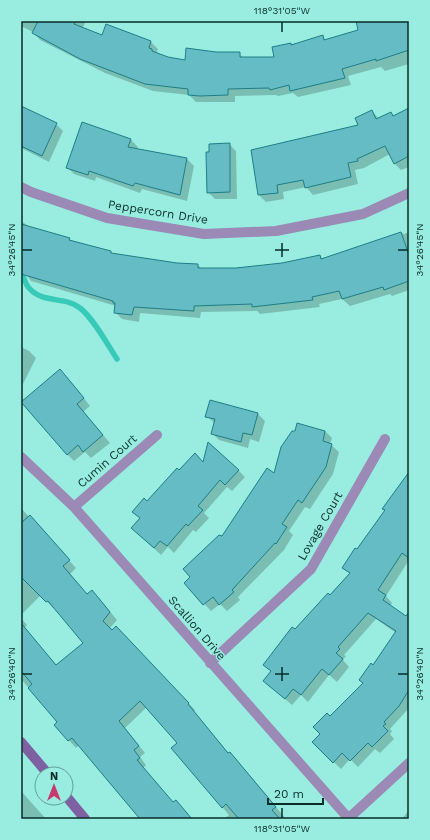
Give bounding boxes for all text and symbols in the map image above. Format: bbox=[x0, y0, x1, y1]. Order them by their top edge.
text: 118°31'05"W bbox=[254, 5, 311, 16]
street label: Peppercorn Drive bbox=[107, 197, 209, 227]
text: 34°26'45"N bbox=[6, 223, 17, 277]
text: 34°26'45"N bbox=[414, 223, 425, 277]
street label: Cumin Court bbox=[74, 431, 140, 491]
street label: Lovage Court bbox=[295, 489, 345, 563]
street label: Scallion Drive bbox=[165, 593, 229, 663]
text: 34°26'40"N bbox=[6, 647, 17, 701]
text: 34°26'40"N bbox=[414, 647, 425, 701]
north arrow bbox=[34, 766, 74, 806]
text: N bbox=[50, 770, 58, 783]
scale bar bbox=[268, 780, 323, 806]
text: 20 m bbox=[274, 787, 304, 801]
text: 118°31'05"W bbox=[254, 823, 311, 834]

